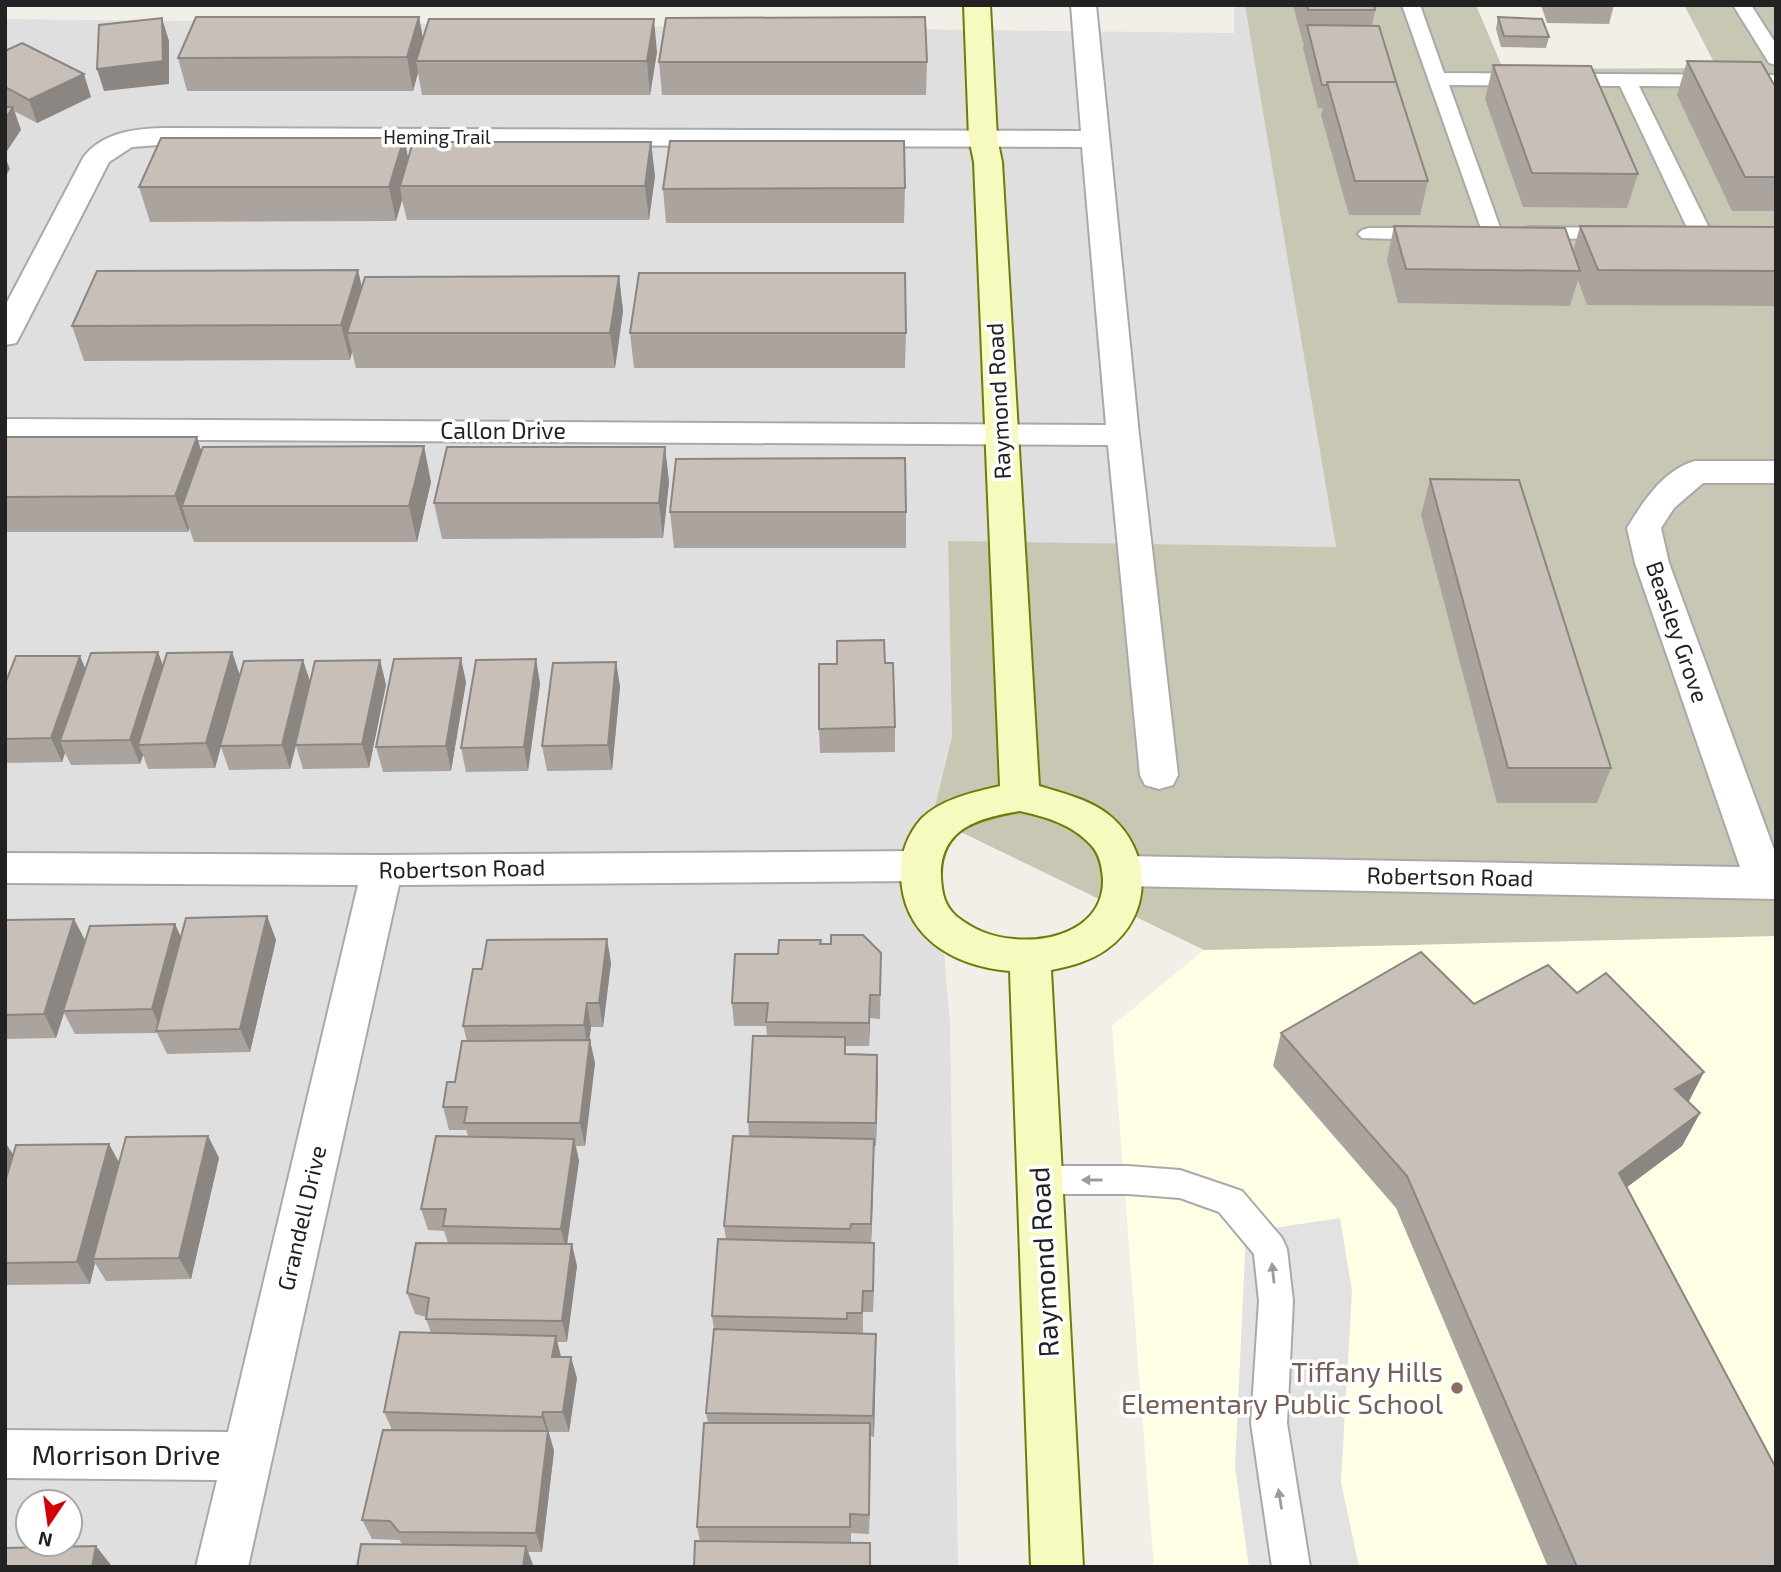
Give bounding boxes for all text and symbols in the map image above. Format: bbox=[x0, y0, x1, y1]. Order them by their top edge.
street label: Heming Trail bbox=[383, 125, 491, 148]
street label: Raymond Road bbox=[980, 322, 1016, 480]
street label: Callon Drive bbox=[440, 416, 566, 444]
street label: Beasley Grove bbox=[1641, 557, 1715, 706]
street label: Robertson Road bbox=[378, 853, 546, 883]
street label: Robertson Road bbox=[1366, 861, 1534, 891]
street label: Grandell Drive bbox=[271, 1143, 331, 1293]
street label: Raymond Road bbox=[1021, 1166, 1065, 1358]
one-way arrow bbox=[1081, 1174, 1103, 1186]
one-way arrow bbox=[1268, 1262, 1279, 1284]
place label: Tiffany Hills Elementary Public School bbox=[1121, 1354, 1444, 1420]
marker: Tiffany Hills Elementary Public School bbox=[1449, 1380, 1465, 1396]
street label: Morrison Drive bbox=[32, 1437, 220, 1471]
north arrow bbox=[14, 1488, 84, 1558]
one-way arrow bbox=[1275, 1488, 1286, 1510]
text: N bbox=[36, 1527, 54, 1553]

